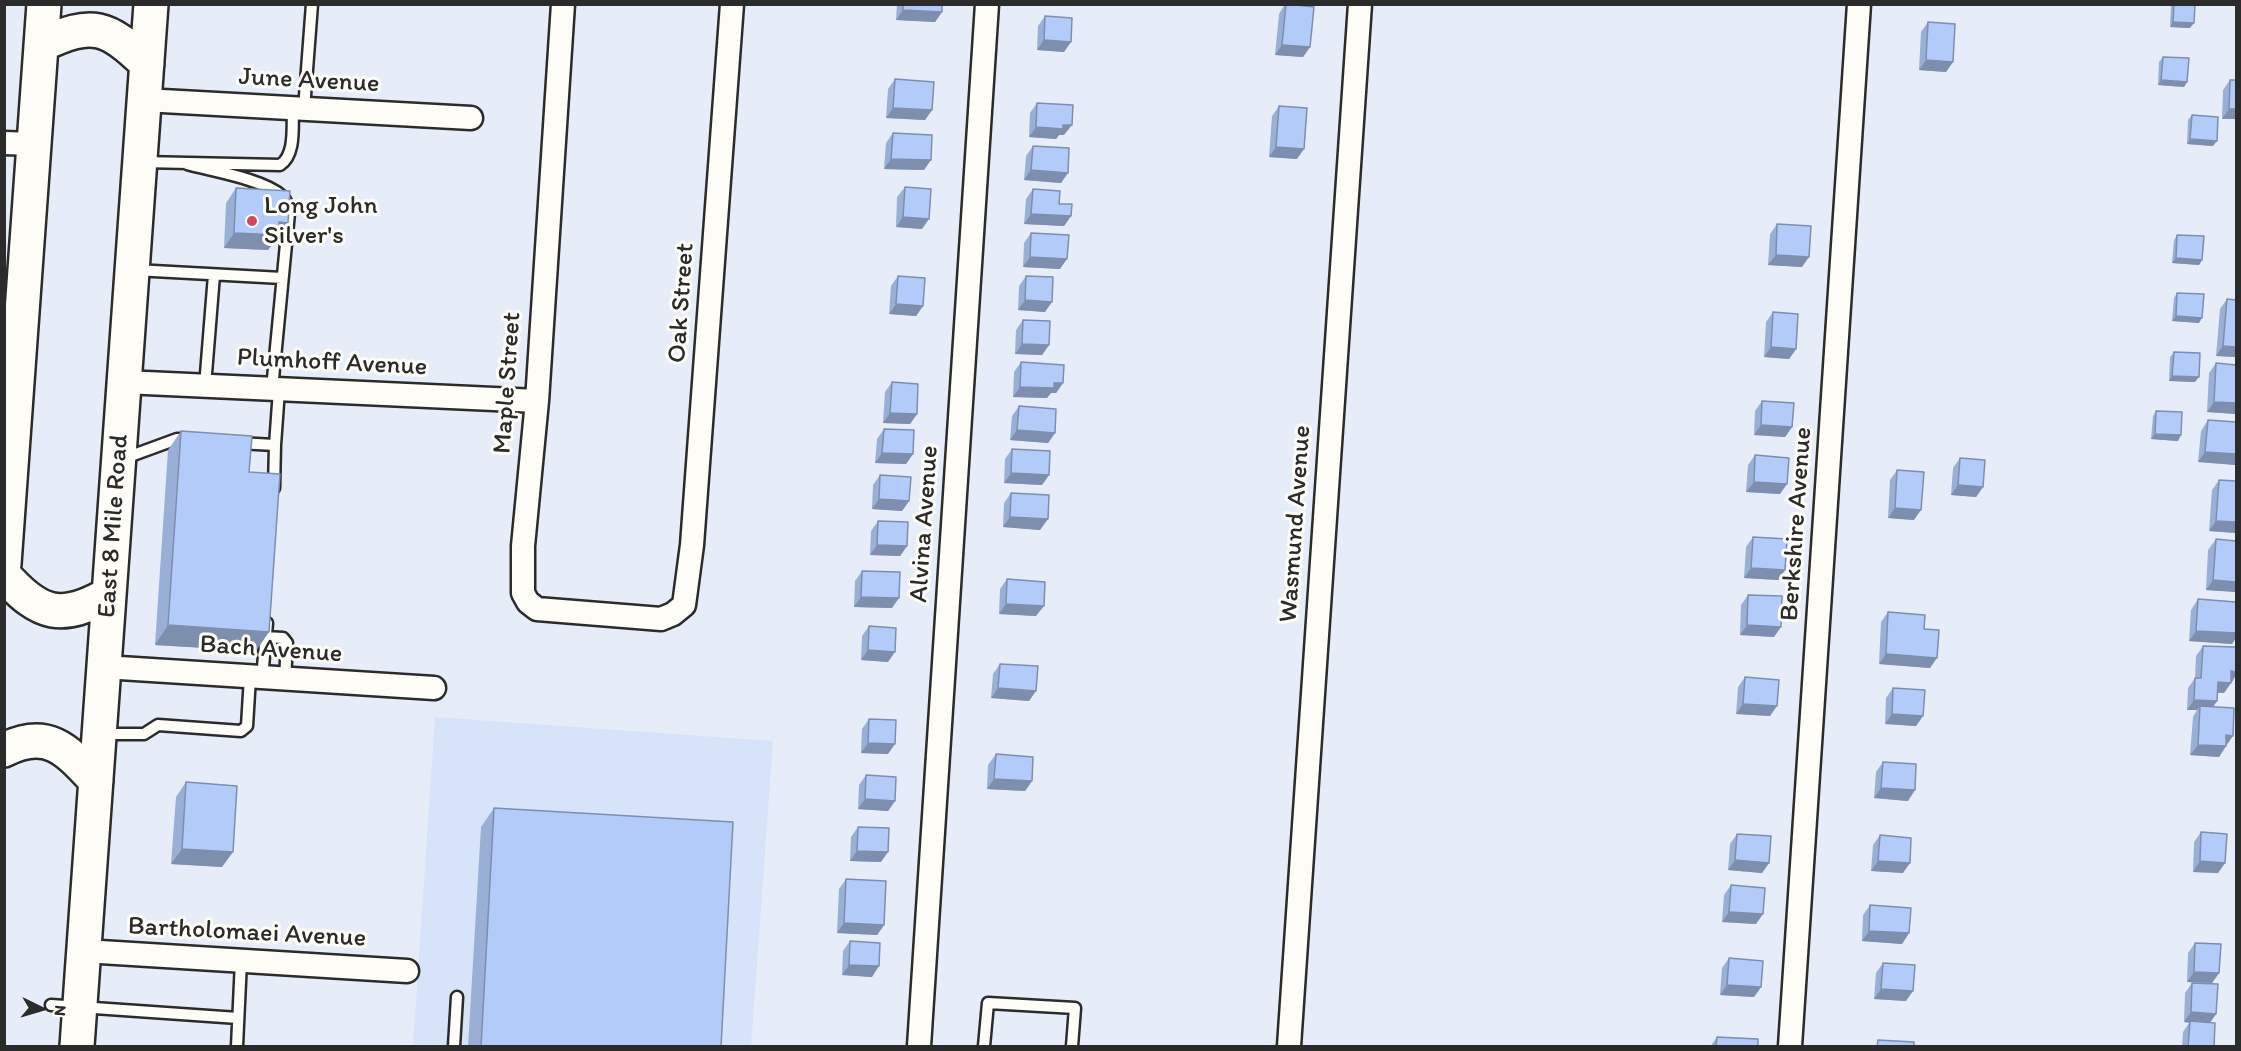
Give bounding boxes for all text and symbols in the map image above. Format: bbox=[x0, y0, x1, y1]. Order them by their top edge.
street label: June Avenue bbox=[238, 62, 380, 100]
place label: Long John Silver's bbox=[264, 190, 378, 252]
marker: Long John Silver's bbox=[245, 214, 259, 228]
street label: Oak Street bbox=[662, 242, 702, 364]
street label: Maple Street bbox=[487, 311, 529, 455]
street label: Plumhoff Avenue bbox=[236, 342, 428, 384]
street label: Wasmund Avenue bbox=[1274, 424, 1318, 624]
street label: Berkshire Avenue bbox=[1775, 426, 1819, 622]
street label: East 8 Mile Road bbox=[92, 433, 136, 619]
street label: Alvina Avenue bbox=[904, 444, 946, 604]
street label: Bach Avenue bbox=[199, 629, 343, 671]
street label: Bartholomaei Avenue bbox=[127, 911, 367, 955]
north arrow bbox=[12, 979, 72, 1039]
text: N bbox=[50, 1004, 70, 1017]

